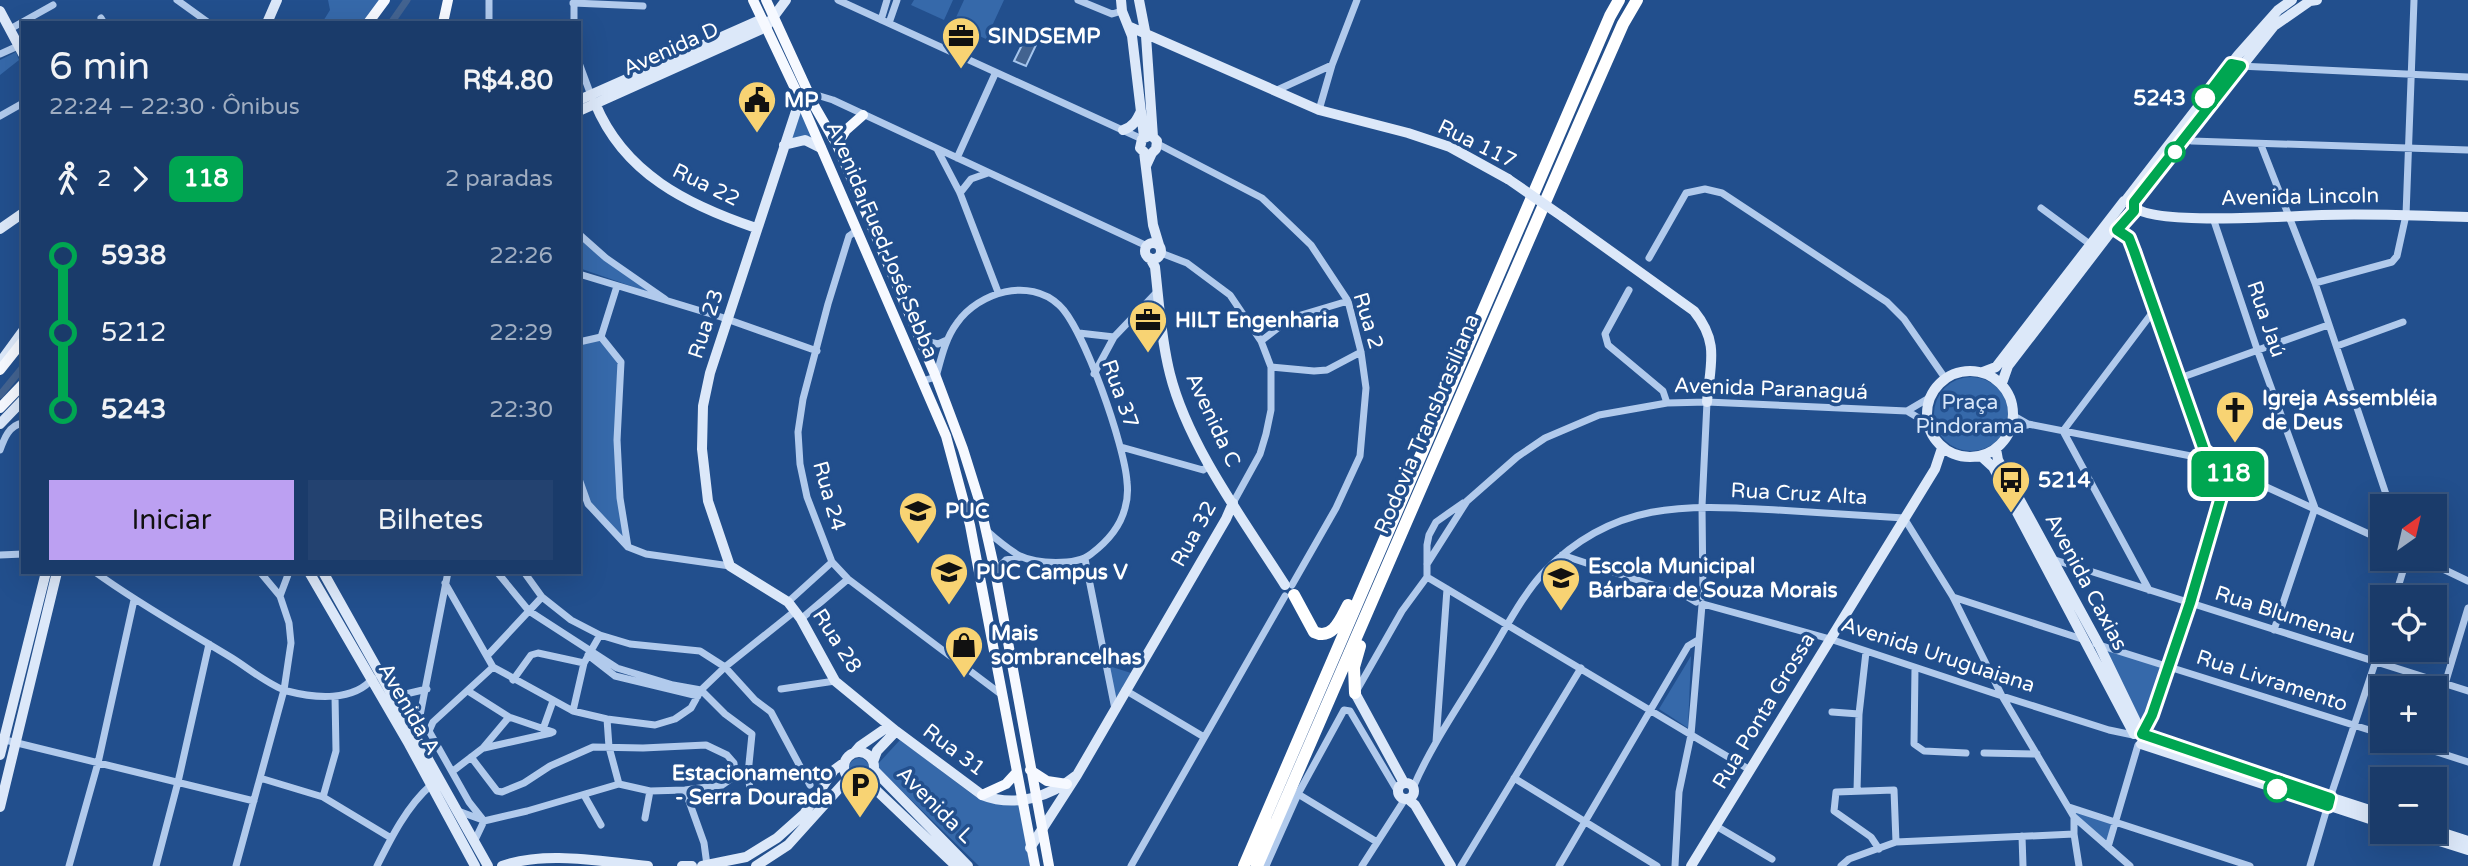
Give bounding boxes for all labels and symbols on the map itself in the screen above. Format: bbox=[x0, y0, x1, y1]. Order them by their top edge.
office icon: SINDSEMP bbox=[940, 15, 982, 70]
street label: Avenida D bbox=[619, 17, 723, 81]
place label: SINDSEMP bbox=[988, 24, 1100, 49]
public building icon: MP bbox=[736, 79, 778, 134]
marker: 5243 bbox=[2192, 85, 2218, 111]
place label: 5243 bbox=[2133, 86, 2186, 111]
place label: MP bbox=[784, 88, 818, 113]
street label: Rua 117 bbox=[1434, 114, 1520, 174]
street label: Avenida Fued José Sebba bbox=[821, 118, 943, 362]
unlabelled marker bbox=[2165, 142, 2185, 162]
street label: Rua 22 bbox=[668, 158, 744, 212]
street label: Avenida Lincoln bbox=[2221, 183, 2379, 211]
street label: Rua Jaú bbox=[2241, 277, 2291, 361]
street label: Rua 23 bbox=[683, 286, 729, 362]
street label: Rua 2 bbox=[1348, 290, 1388, 352]
office icon: HILT Engenharia bbox=[1127, 299, 1169, 354]
place label: HILT Engenharia bbox=[1175, 308, 1339, 333]
street label: Rodovia Transbrasiliana bbox=[1369, 310, 1485, 538]
street label: Rua 37 bbox=[1096, 356, 1144, 432]
street label: Avenida C bbox=[1180, 369, 1246, 471]
street label: Avenida Paranaguá bbox=[1674, 373, 1868, 405]
place label: Igreja Assembléia de Deus bbox=[2262, 386, 2438, 435]
church icon: Igreja Assembléia de Deus bbox=[2214, 389, 2256, 444]
park label: Praça Pindorama bbox=[1916, 390, 2024, 439]
line badge: 118 bbox=[2188, 451, 2268, 497]
street label: Rua 24 bbox=[807, 458, 851, 534]
bus stop icon: 5214 bbox=[1990, 459, 2032, 514]
place label: 5214 bbox=[2038, 468, 2091, 493]
street label: Rua Cruz Alta bbox=[1730, 478, 1868, 510]
school or university icon: PUC bbox=[897, 490, 939, 545]
north arrow bbox=[2370, 494, 2446, 570]
street label: Rua 32 bbox=[1166, 497, 1222, 571]
place label: PUC bbox=[945, 499, 990, 524]
street label: Avenida Caxias bbox=[2039, 509, 2133, 655]
school or university icon: PUC Campus V bbox=[928, 551, 970, 606]
place label: Escola Municipal Bárbara de Souza Morais bbox=[1588, 554, 1837, 603]
school or university icon: Escola Municipal Bárbara de Souza Morais bbox=[1540, 557, 1582, 612]
place label: PUC Campus V bbox=[976, 560, 1128, 585]
street label: Rua Blumenau bbox=[2212, 581, 2358, 649]
street label: Rua 28 bbox=[807, 604, 867, 678]
street label: Avenida Uruguaiana bbox=[1838, 612, 2038, 698]
place label: Mais sombrancelhas bbox=[991, 621, 1142, 670]
shop icon: Mais sombrancelhas bbox=[943, 624, 985, 679]
street label: Rua Ponta Grossa bbox=[1708, 628, 1820, 794]
street label: Rua Livramento bbox=[2193, 645, 2351, 717]
street label: Avenida A bbox=[373, 659, 445, 759]
street label: Rua 31 bbox=[918, 719, 990, 781]
place label: Estacionamento - Serra Dourada bbox=[672, 761, 833, 810]
street label: Avenida L bbox=[891, 761, 979, 849]
parking icon: Estacionamento - Serra Dourada bbox=[839, 764, 881, 819]
unlabelled marker bbox=[2264, 776, 2290, 802]

